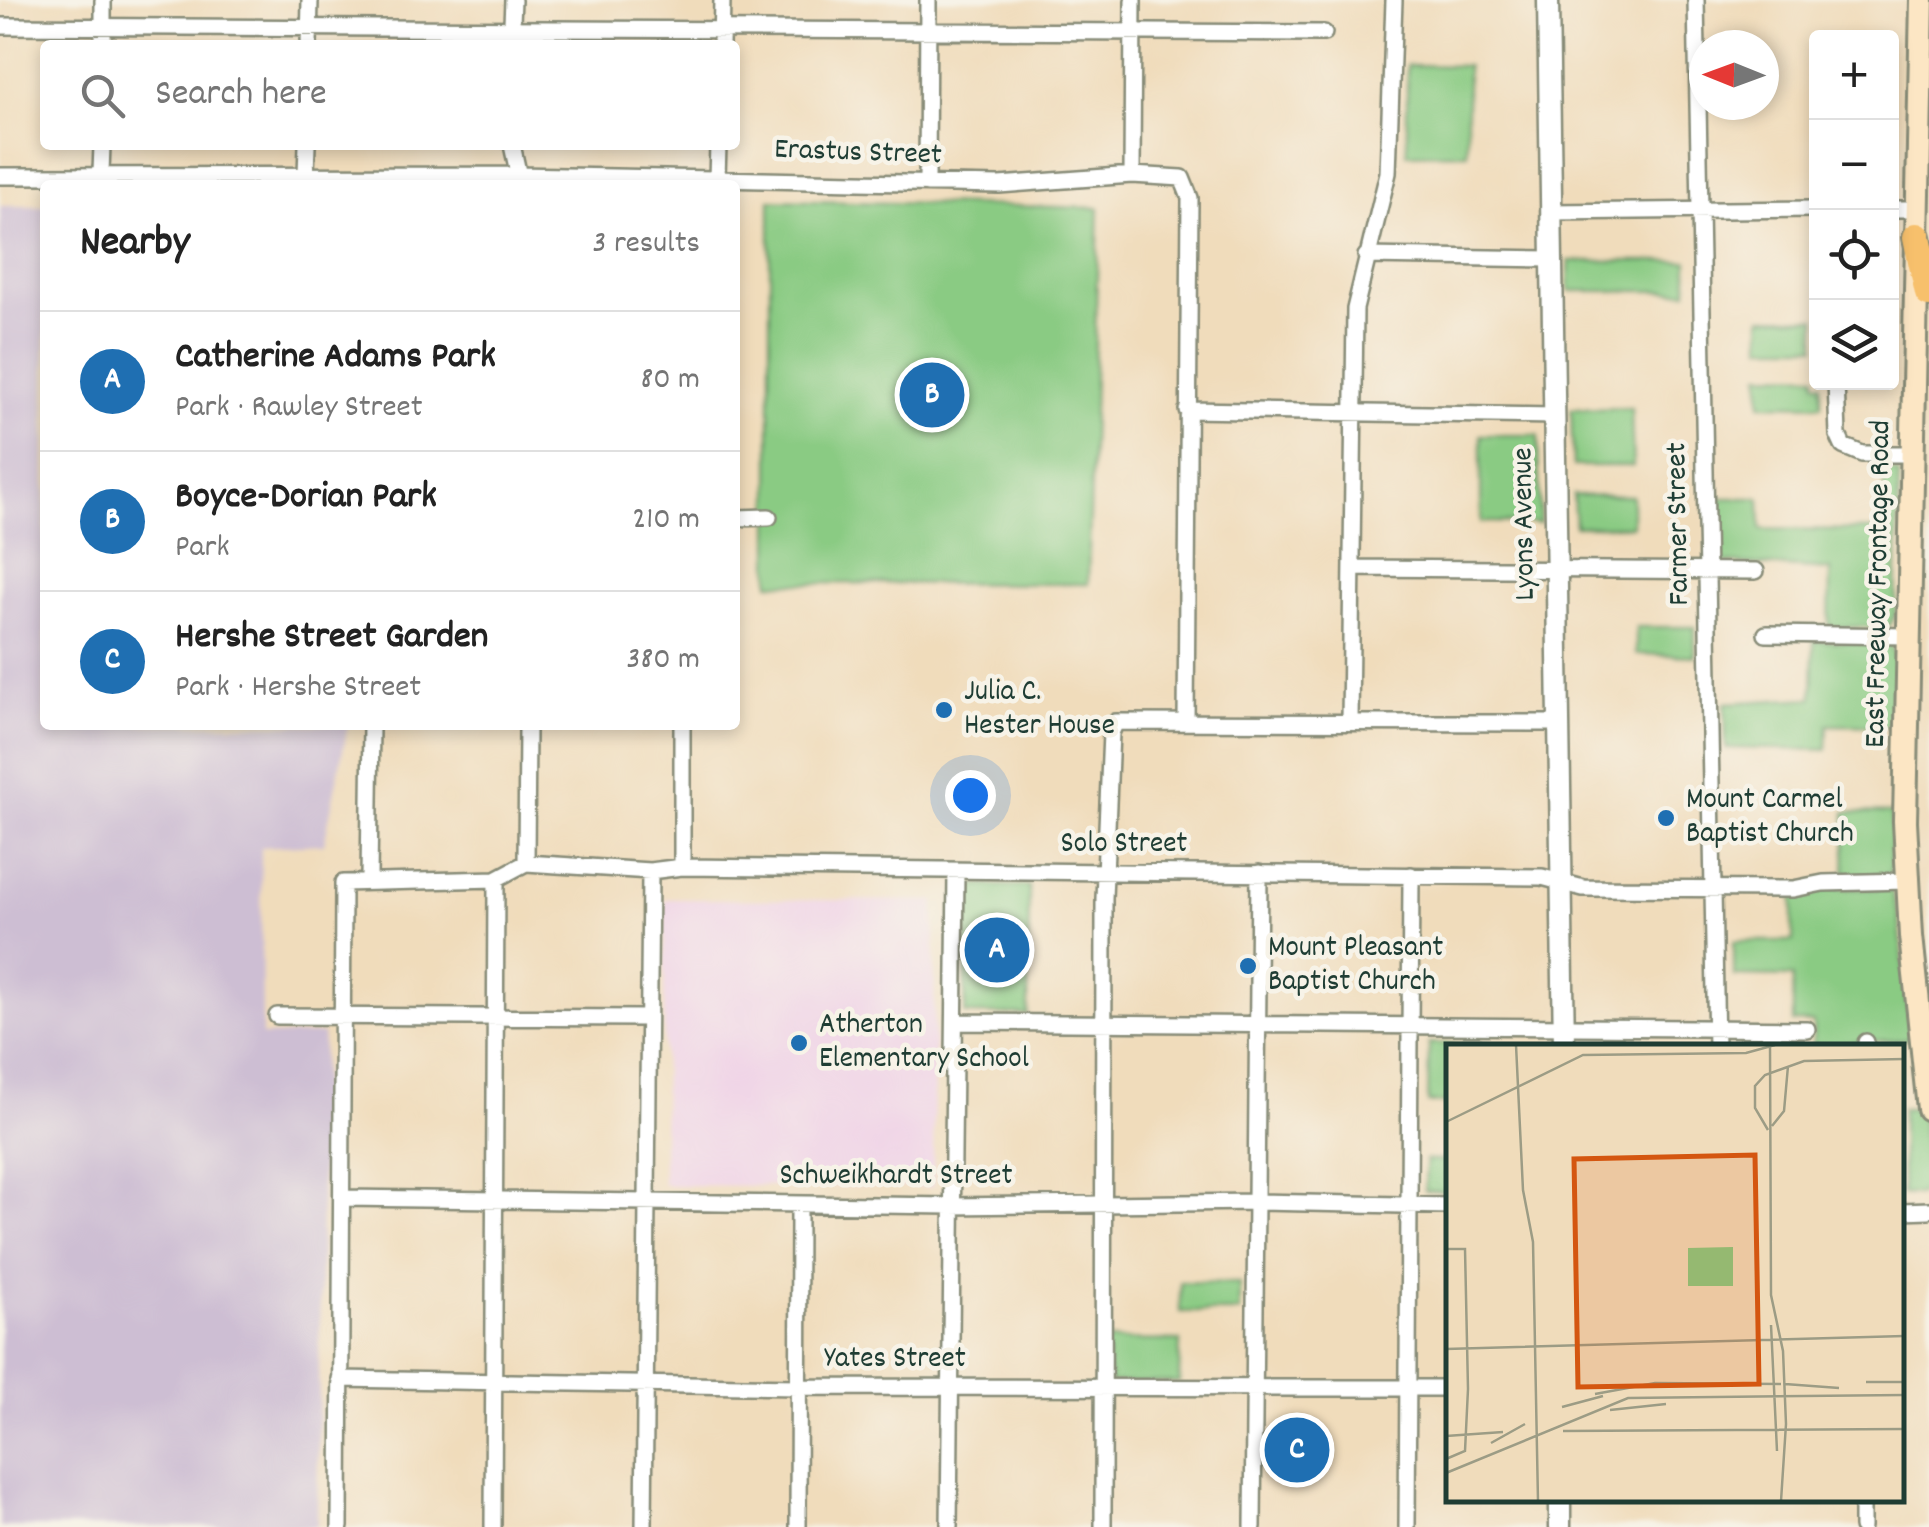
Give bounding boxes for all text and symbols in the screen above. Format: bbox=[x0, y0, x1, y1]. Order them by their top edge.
north arrow bbox=[1689, 30, 1779, 120]
map controls bbox=[1809, 30, 1899, 390]
button: + bbox=[1809, 30, 1899, 120]
search box bbox=[40, 40, 740, 150]
icon: search bbox=[75, 68, 130, 123]
text: Search here bbox=[155, 68, 327, 123]
button: − bbox=[1809, 120, 1899, 210]
street label: Erastus Street bbox=[773, 130, 943, 178]
button: locate bbox=[1809, 210, 1899, 300]
text: Nearby bbox=[80, 215, 190, 275]
text: 3 results bbox=[592, 222, 700, 268]
button: layers bbox=[1809, 300, 1899, 390]
text: Catherine Adams Park bbox=[175, 331, 496, 386]
text: A bbox=[104, 358, 121, 404]
text: 80 m bbox=[640, 358, 700, 404]
pin: B bbox=[900, 358, 964, 432]
text: Park · Rawley Street bbox=[175, 386, 422, 432]
street label: East Freeway Frontage Road bbox=[1856, 420, 1904, 748]
street label: Farmer Street bbox=[1657, 442, 1703, 606]
street label: Lyons Avenue bbox=[1503, 447, 1549, 601]
text: Boyce-Dorian Park bbox=[175, 471, 437, 526]
text: B bbox=[105, 498, 120, 544]
text: 210 m bbox=[632, 498, 700, 544]
text: Park bbox=[175, 526, 230, 572]
text: Hershe Street Garden bbox=[175, 611, 488, 666]
text: C bbox=[105, 638, 120, 684]
text: 380 m bbox=[626, 638, 700, 684]
text: Park · Hershe Street bbox=[175, 666, 421, 712]
place label: Julia C. Hester House bbox=[964, 672, 1115, 749]
marker: Julia C. Hester House bbox=[933, 699, 955, 721]
your location bbox=[945, 770, 996, 821]
place label: Mount Carmel Baptist Church bbox=[1686, 780, 1854, 857]
marker: Mount Carmel Baptist Church bbox=[1655, 807, 1677, 829]
street label: Solo Street bbox=[1061, 824, 1187, 867]
pin: A bbox=[964, 912, 1030, 988]
place label: Mount Pleasant Baptist Church bbox=[1268, 928, 1443, 1005]
marker: Mount Pleasant Baptist Church bbox=[1237, 955, 1259, 977]
place label: Atherton Elementary School bbox=[819, 1005, 1029, 1082]
marker: Atherton Elementary School bbox=[788, 1032, 810, 1054]
inset map bbox=[1446, 1044, 1904, 1502]
street label: Schweikhardt Street bbox=[779, 1156, 1013, 1199]
street label: Yates Street bbox=[824, 1339, 966, 1382]
pin: C bbox=[1264, 1412, 1330, 1488]

